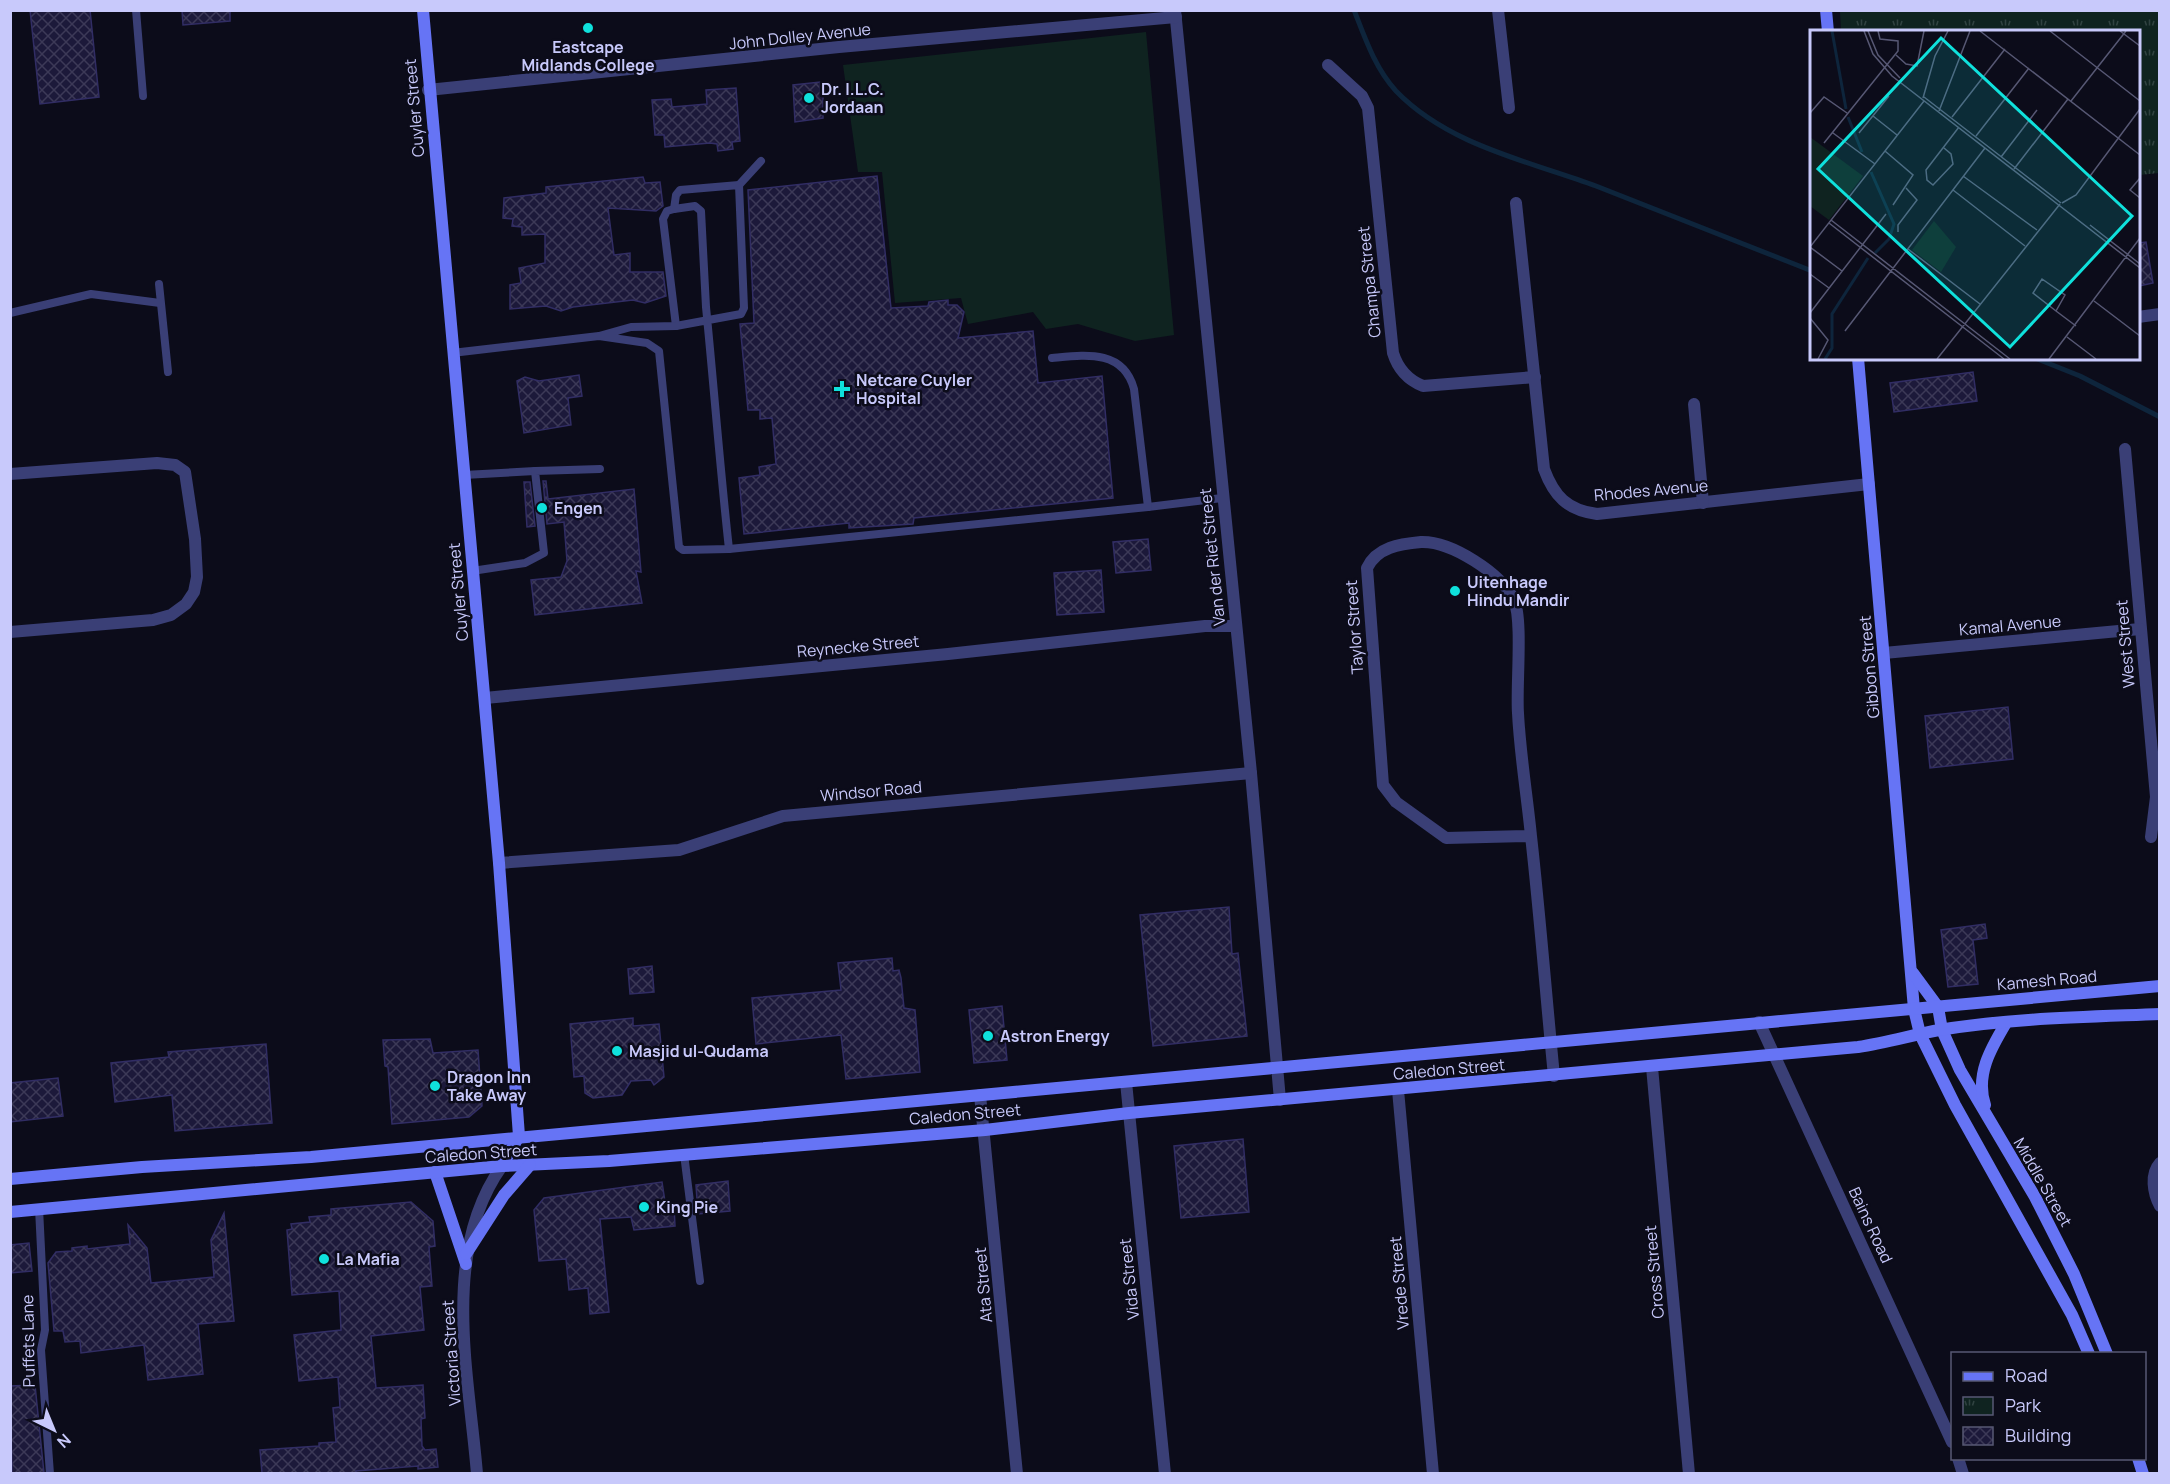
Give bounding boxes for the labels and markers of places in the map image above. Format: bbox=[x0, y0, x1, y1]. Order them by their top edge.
marker: Eastcape Midlands College bbox=[581, 21, 595, 35]
place label: Eastcape Midlands College bbox=[521, 36, 655, 76]
place label: Dr. I.L.C. Jordaan bbox=[821, 78, 884, 118]
marker: Dr. I.L.C. Jordaan bbox=[802, 91, 816, 105]
place label: Netcare Cuyler Hospital bbox=[856, 369, 972, 409]
marker: Netcare Cuyler Hospital bbox=[833, 380, 851, 398]
place label: Engen bbox=[554, 497, 603, 519]
marker: Engen bbox=[535, 501, 549, 515]
place label: Uitenhage Hindu Mandir bbox=[1467, 571, 1570, 611]
marker: Uitenhage Hindu Mandir bbox=[1448, 584, 1462, 598]
place label: Astron Energy bbox=[1000, 1025, 1109, 1047]
marker: Astron Energy bbox=[981, 1029, 995, 1043]
place label: Masjid ul-Qudama bbox=[629, 1040, 769, 1062]
marker: Masjid ul-Qudama bbox=[610, 1044, 624, 1058]
place label: Dragon Inn Take Away bbox=[447, 1066, 531, 1106]
marker: Dragon Inn Take Away bbox=[428, 1079, 442, 1093]
place label: King Pie bbox=[656, 1196, 719, 1218]
marker: King Pie bbox=[637, 1200, 651, 1214]
place label: La Mafia bbox=[336, 1248, 400, 1270]
marker: La Mafia bbox=[317, 1252, 331, 1266]

